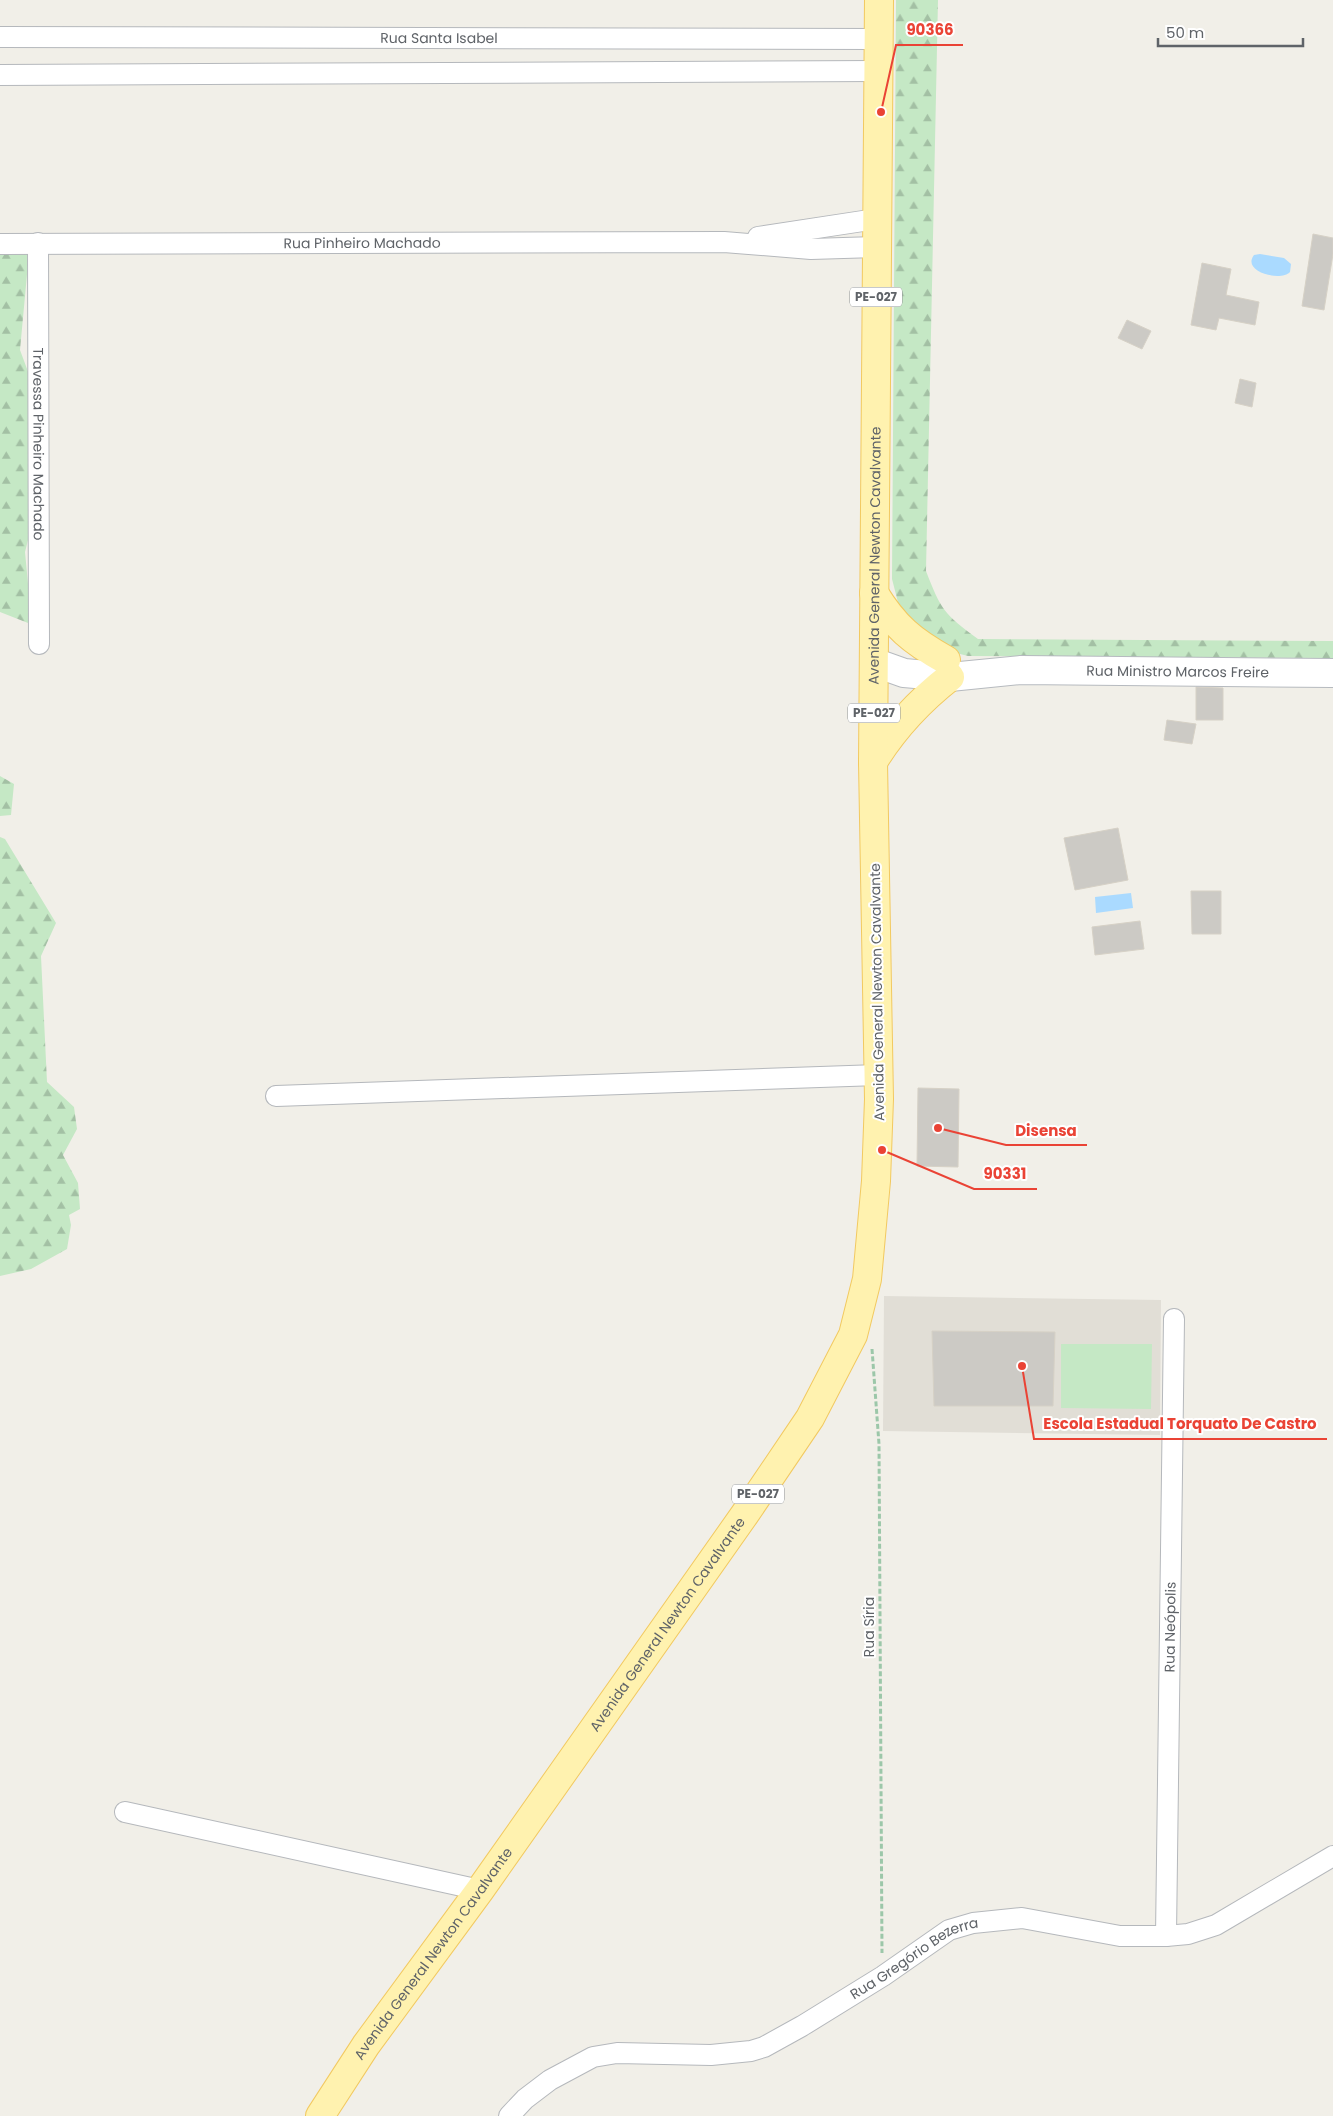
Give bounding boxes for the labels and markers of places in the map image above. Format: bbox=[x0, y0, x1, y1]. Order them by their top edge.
callout: 90366 bbox=[896, 15, 963, 45]
callout: Disensa bbox=[1006, 1115, 1087, 1145]
callout: 90331 bbox=[974, 1159, 1037, 1189]
callout: Escola Estadual Torquato De Castro bbox=[1034, 1409, 1327, 1439]

